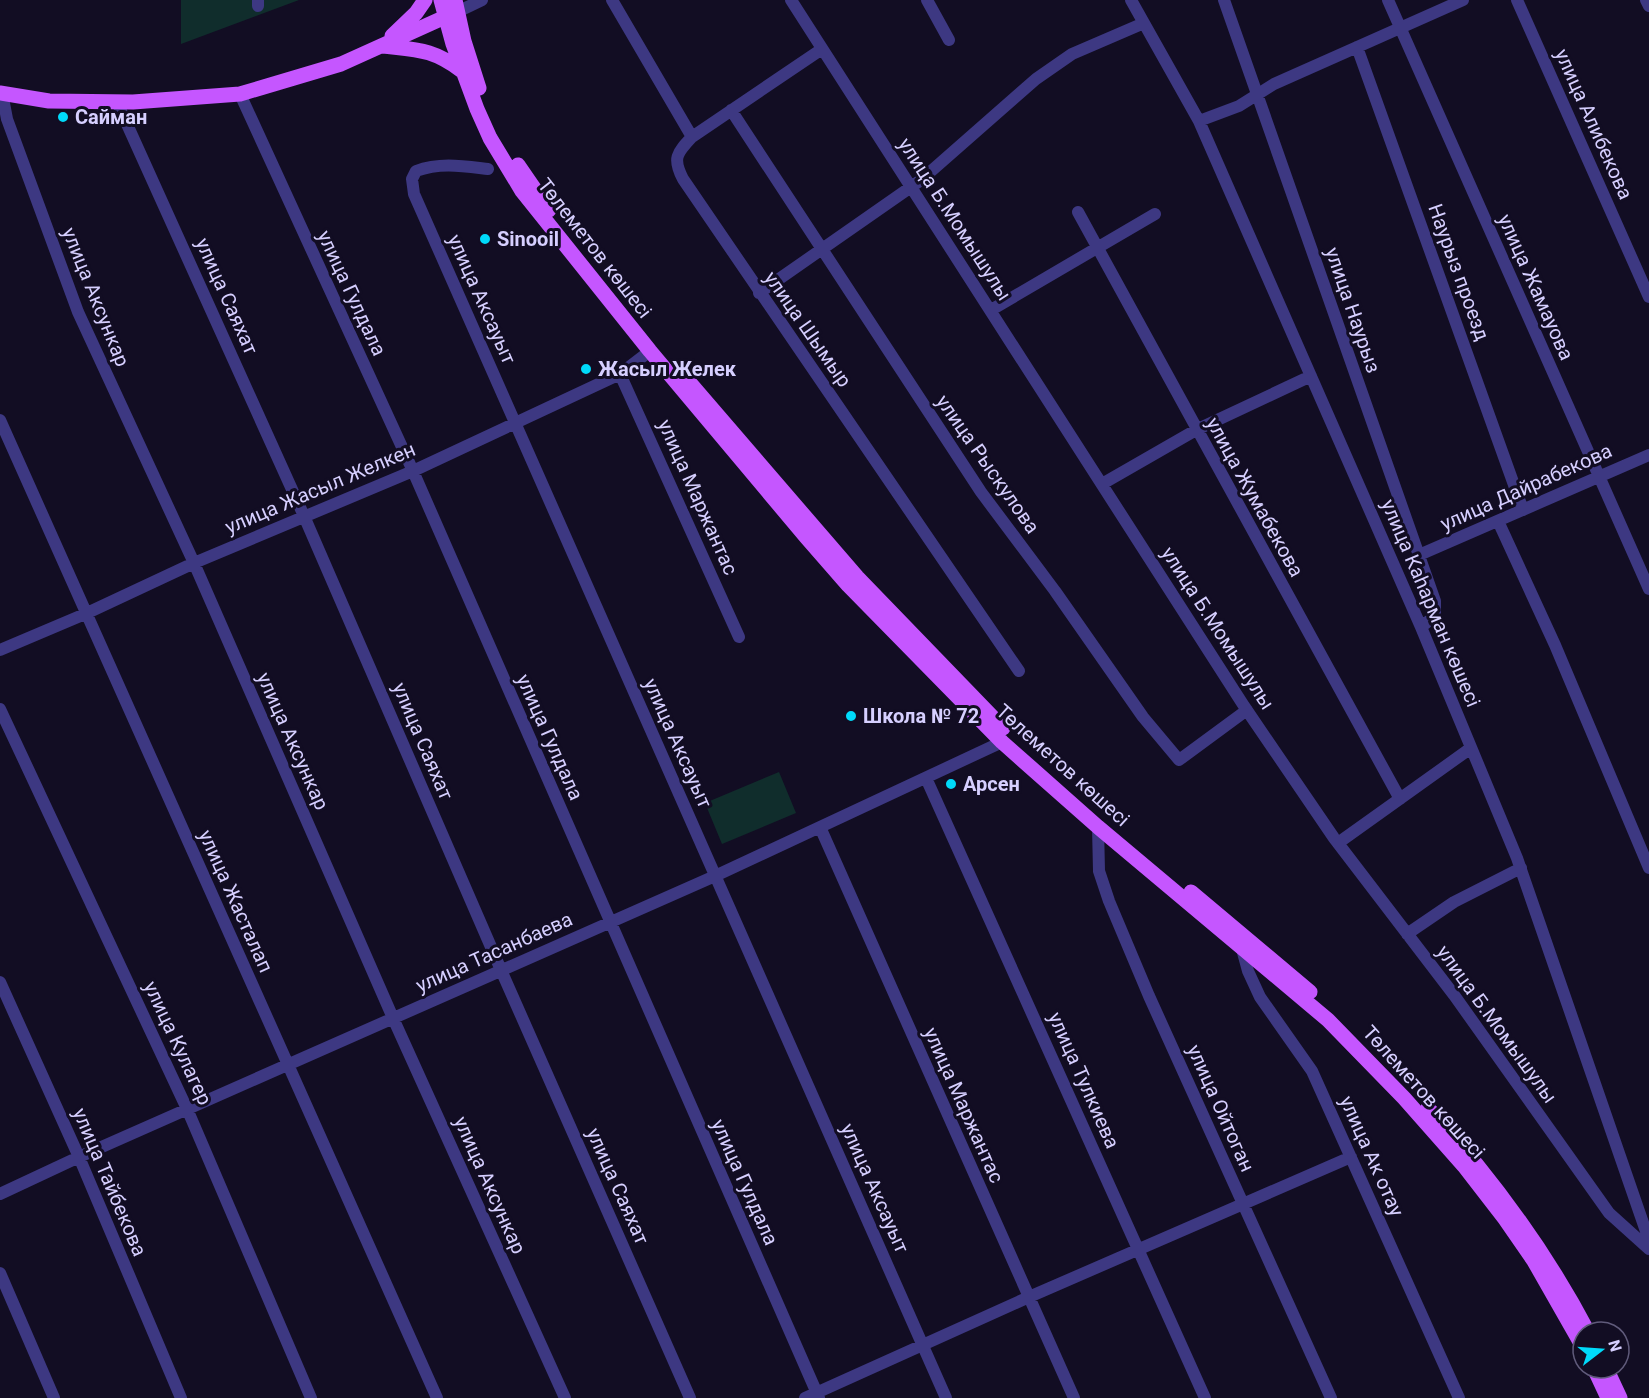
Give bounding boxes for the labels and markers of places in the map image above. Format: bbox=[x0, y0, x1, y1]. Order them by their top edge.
place label: Сайман bbox=[75, 105, 147, 129]
marker: Сайман bbox=[56, 110, 70, 124]
place label: Sinooil bbox=[497, 227, 559, 251]
marker: Sinooil bbox=[478, 232, 492, 246]
place label: Жасыл Желек bbox=[598, 357, 737, 381]
marker: Жасыл Желек bbox=[579, 362, 593, 376]
place label: Школа № 72 bbox=[863, 704, 979, 728]
marker: Школа № 72 bbox=[844, 709, 858, 723]
place label: Арсен bbox=[963, 772, 1020, 796]
marker: Арсен bbox=[944, 777, 958, 791]

